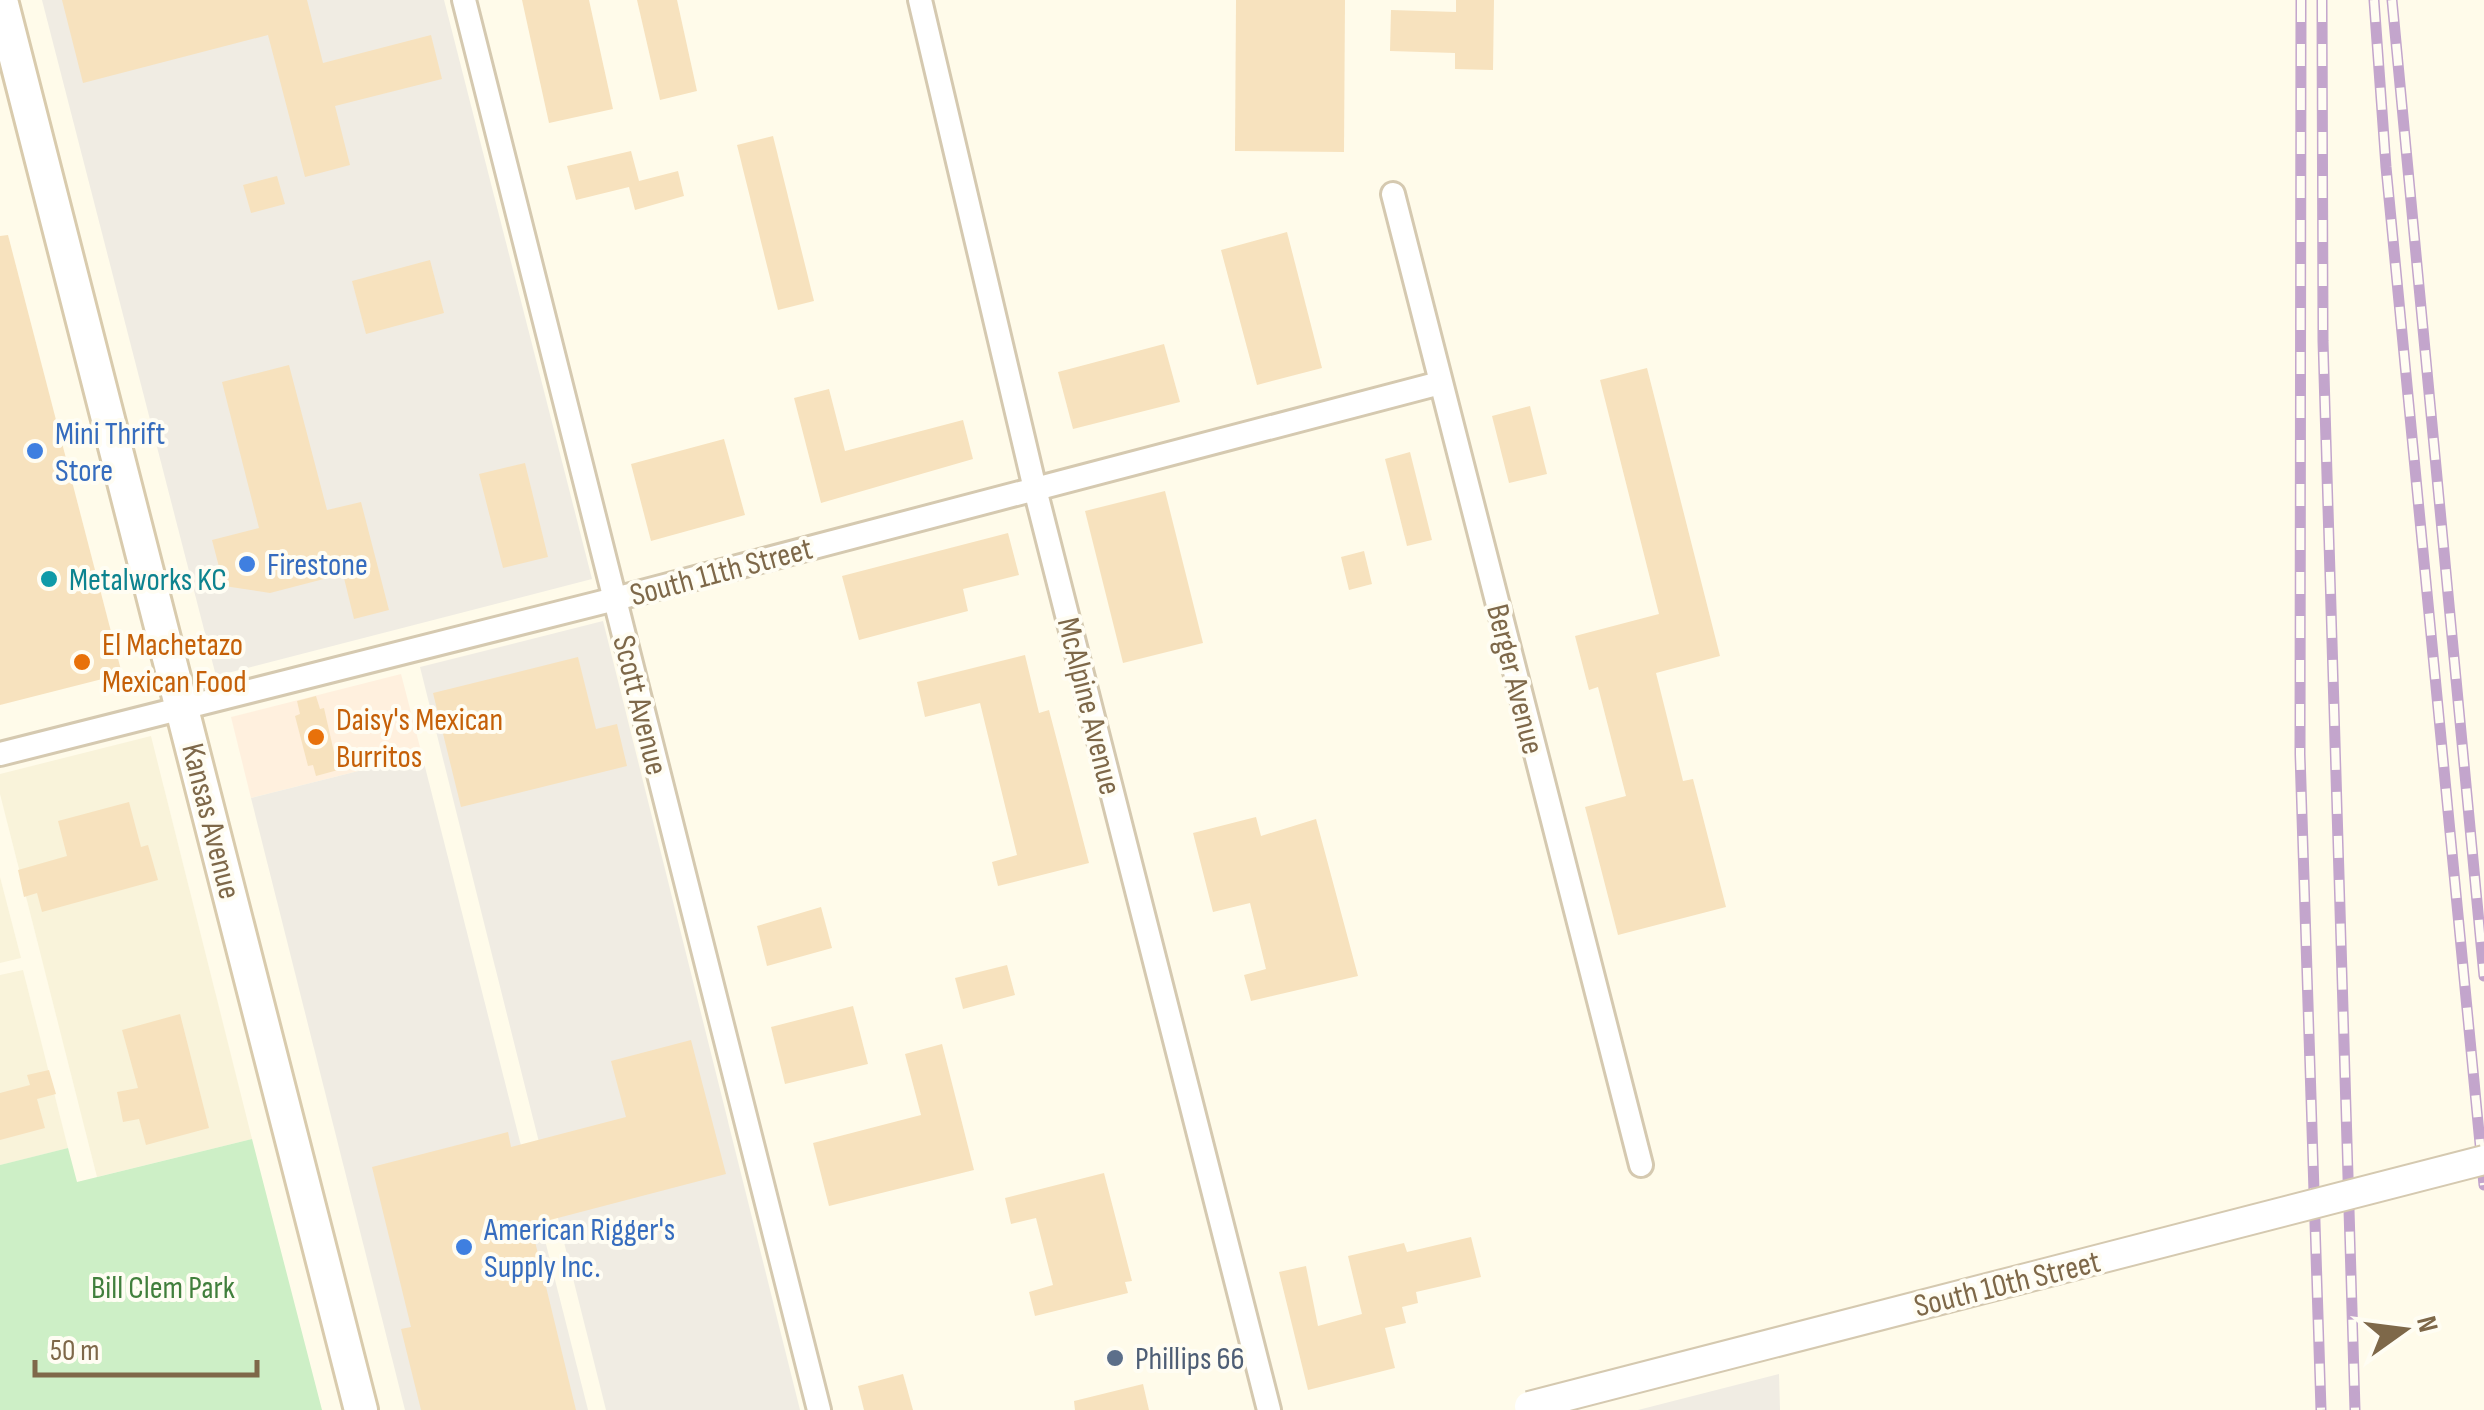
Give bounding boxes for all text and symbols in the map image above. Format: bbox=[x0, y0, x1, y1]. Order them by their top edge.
place label: Mini Thrift Store bbox=[55, 415, 165, 491]
marker: Mini Thrift Store bbox=[24, 440, 46, 462]
street label: South 11th Street bbox=[626, 529, 817, 616]
place label: Firestone bbox=[267, 546, 368, 585]
marker: Firestone bbox=[236, 553, 258, 575]
place label: Metalworks KC bbox=[69, 561, 227, 600]
marker: Metalworks KC bbox=[38, 568, 60, 590]
street label: Berger Avenue bbox=[1477, 600, 1552, 759]
street label: McAlpine Avenue bbox=[1048, 614, 1129, 799]
place label: El Machetazo Mexican Food bbox=[102, 626, 247, 702]
street label: Scott Avenue bbox=[603, 632, 676, 779]
marker: El Machetazo Mexican Food bbox=[71, 651, 93, 673]
place label: Daisy's Mexican Burritos bbox=[336, 701, 503, 777]
marker: Daisy's Mexican Burritos bbox=[305, 726, 327, 748]
street label: Kansas Avenue bbox=[172, 740, 249, 903]
place label: American Rigger's Supply Inc. bbox=[483, 1211, 675, 1287]
marker: American Rigger's Supply Inc. bbox=[453, 1236, 475, 1258]
street label: South 10th Street bbox=[1910, 1242, 2104, 1326]
park label: Bill Clem Park bbox=[91, 1269, 235, 1308]
north arrow bbox=[2354, 1280, 2454, 1380]
text: N bbox=[2409, 1313, 2445, 1336]
scale bar bbox=[35, 1315, 258, 1377]
text: 50 m bbox=[50, 1333, 99, 1369]
place label: Phillips 66 bbox=[1135, 1340, 1245, 1379]
marker: Phillips 66 bbox=[1104, 1347, 1126, 1369]

